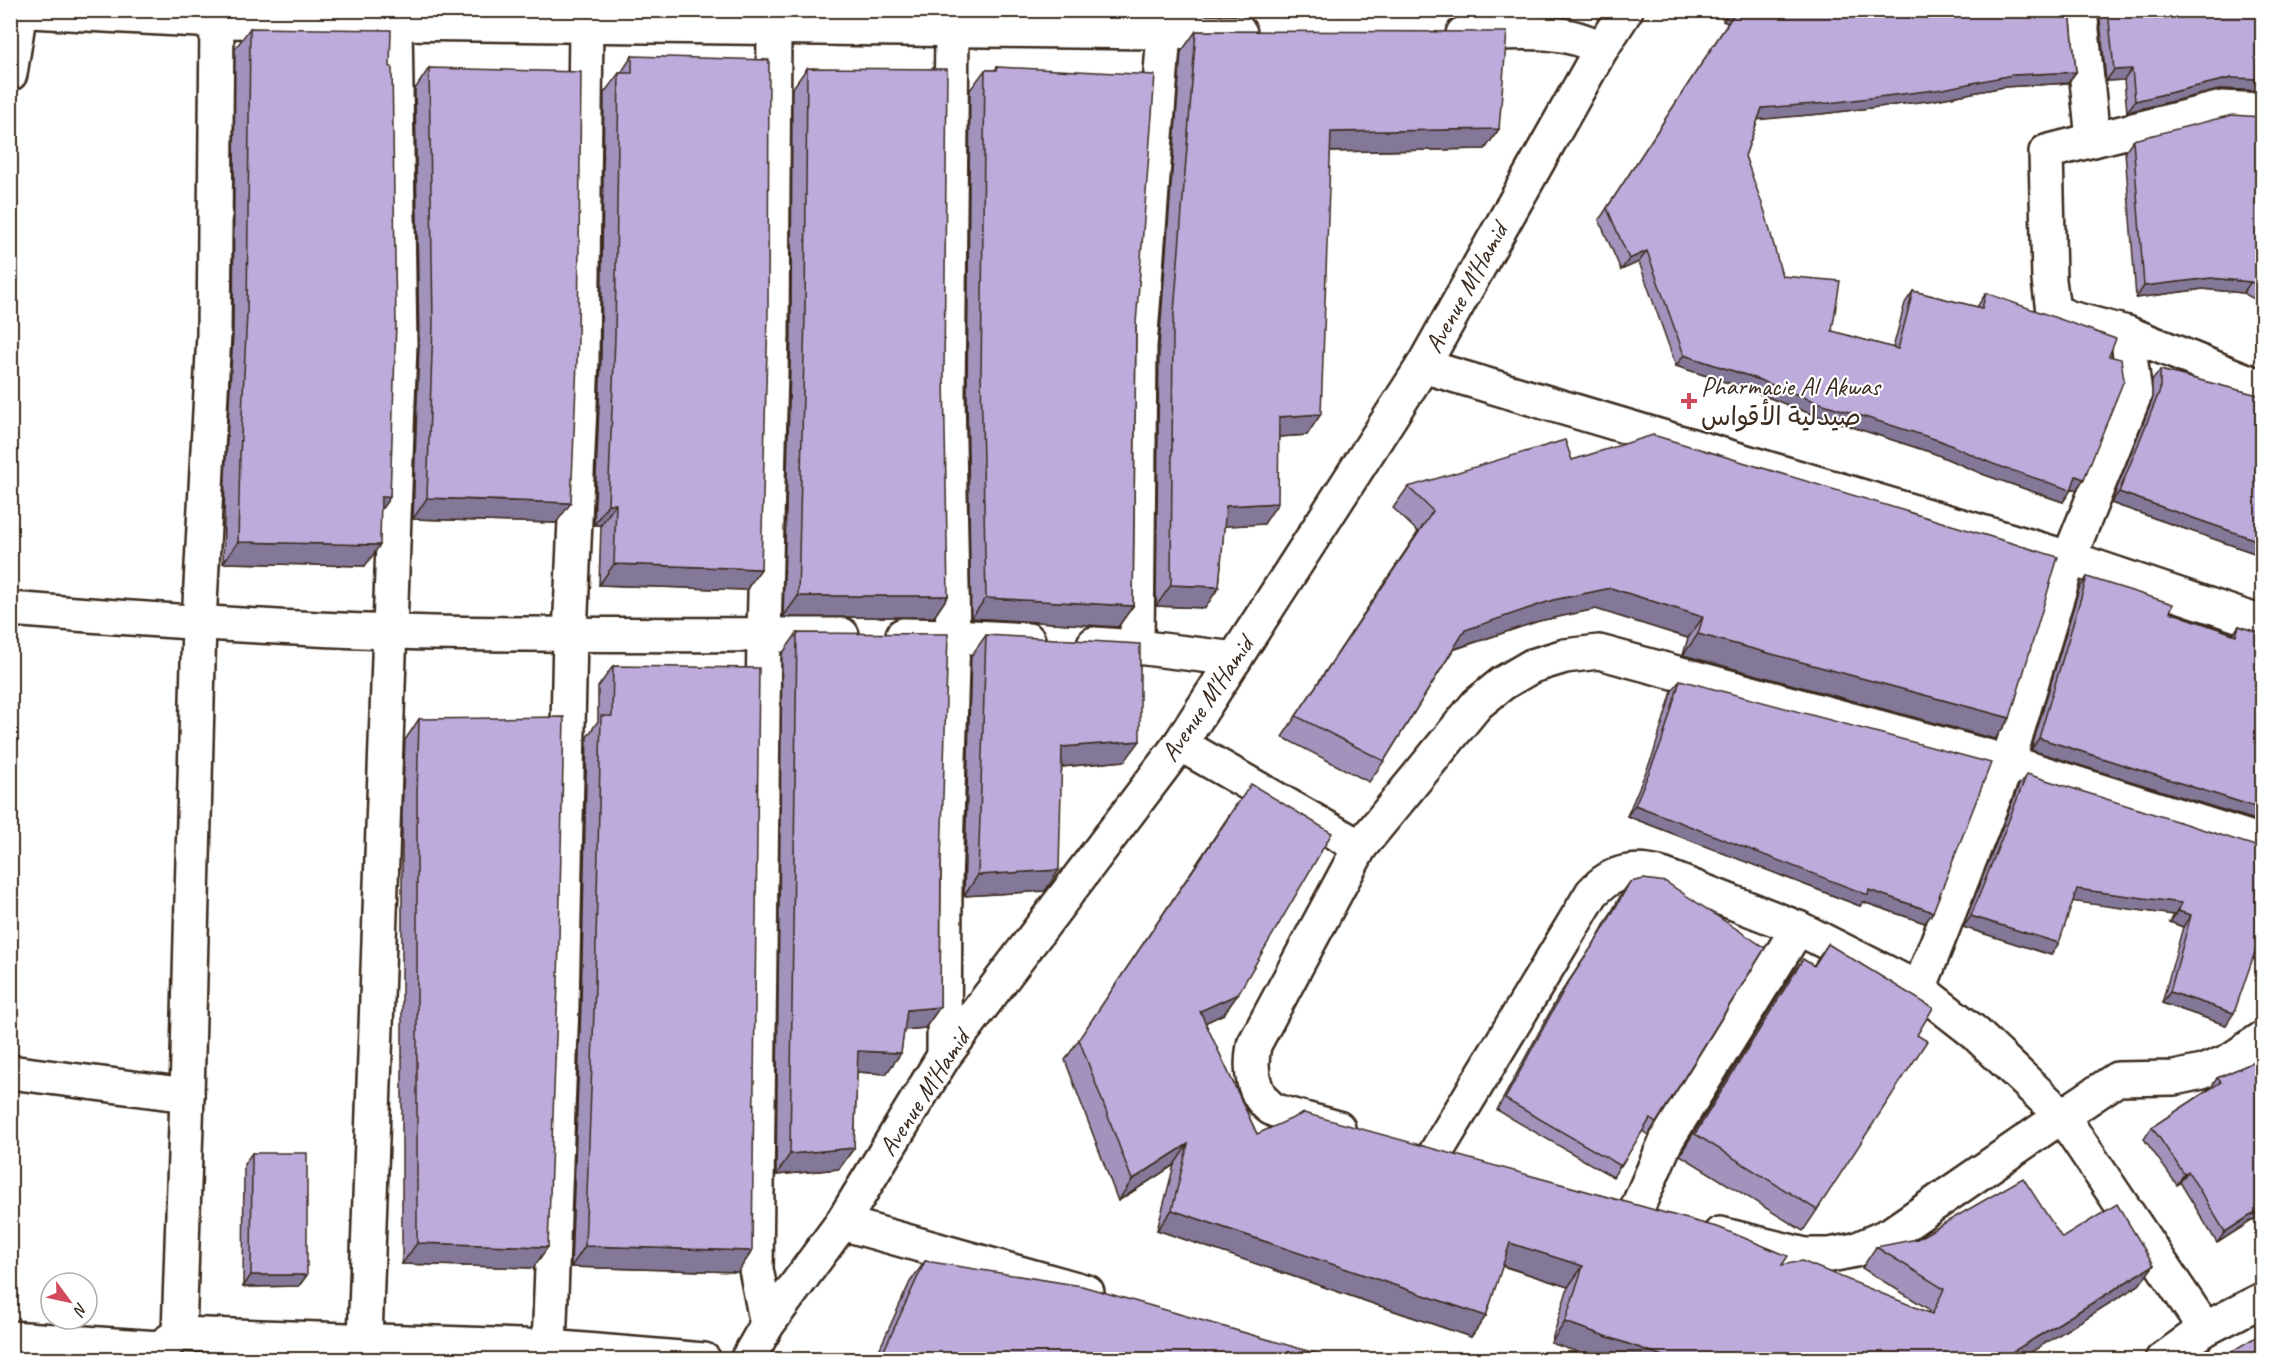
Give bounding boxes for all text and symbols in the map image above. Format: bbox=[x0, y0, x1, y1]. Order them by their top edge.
street label: Avenue M'Hamid bbox=[1417, 214, 1517, 359]
place label: Pharmacie Al Akwas صيدلية الأقواس bbox=[1701, 370, 1882, 433]
marker: Pharmacie Al Akwas صيدلية الأقواس bbox=[1682, 394, 1696, 408]
street label: Avenue M'Hamid bbox=[1153, 627, 1263, 768]
street label: Avenue M'Hamid bbox=[871, 1021, 979, 1162]
north arrow bbox=[39, 1271, 99, 1331]
text: N bbox=[68, 1299, 92, 1321]

